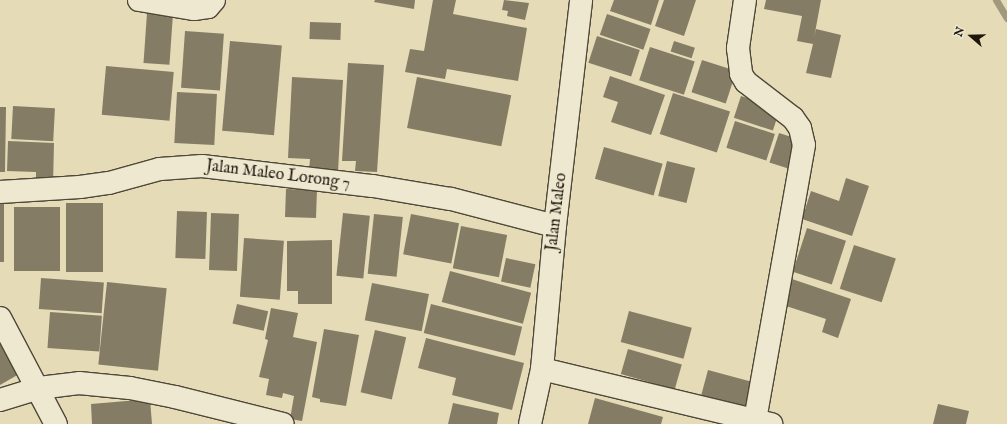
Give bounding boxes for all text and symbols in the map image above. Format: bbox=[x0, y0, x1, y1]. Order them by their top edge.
north arrow bbox=[951, 16, 991, 56]
text: N bbox=[952, 25, 968, 39]
street label: Jalan Maleo Lorong 7 bbox=[205, 157, 351, 193]
street label: Jalan Maleo bbox=[543, 172, 571, 252]

